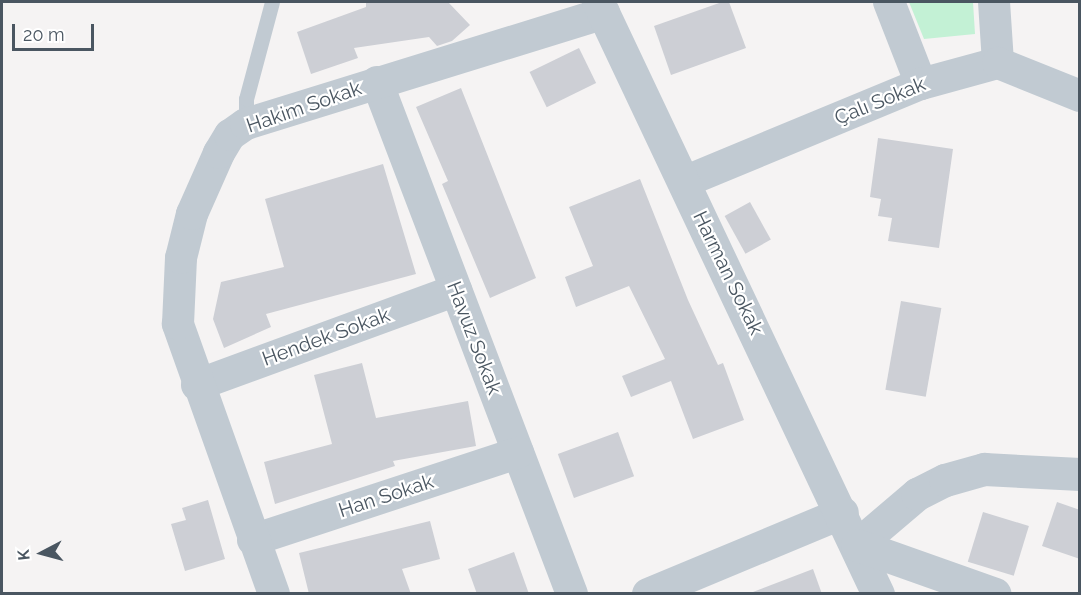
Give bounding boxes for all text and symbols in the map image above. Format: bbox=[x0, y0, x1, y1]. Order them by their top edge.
scale bar bbox=[15, 12, 98, 50]
text: 20 m bbox=[23, 24, 65, 45]
street label: Çalı Sokak bbox=[831, 72, 929, 130]
street label: Hakim Sokak bbox=[243, 76, 365, 138]
street label: Harman Sokak bbox=[688, 207, 768, 339]
street label: Havuz Sokak bbox=[442, 278, 506, 398]
street label: Hendek Sokak bbox=[259, 303, 393, 371]
street label: Han Sokak bbox=[335, 469, 437, 523]
north arrow bbox=[12, 523, 72, 583]
text: K bbox=[14, 549, 34, 561]

